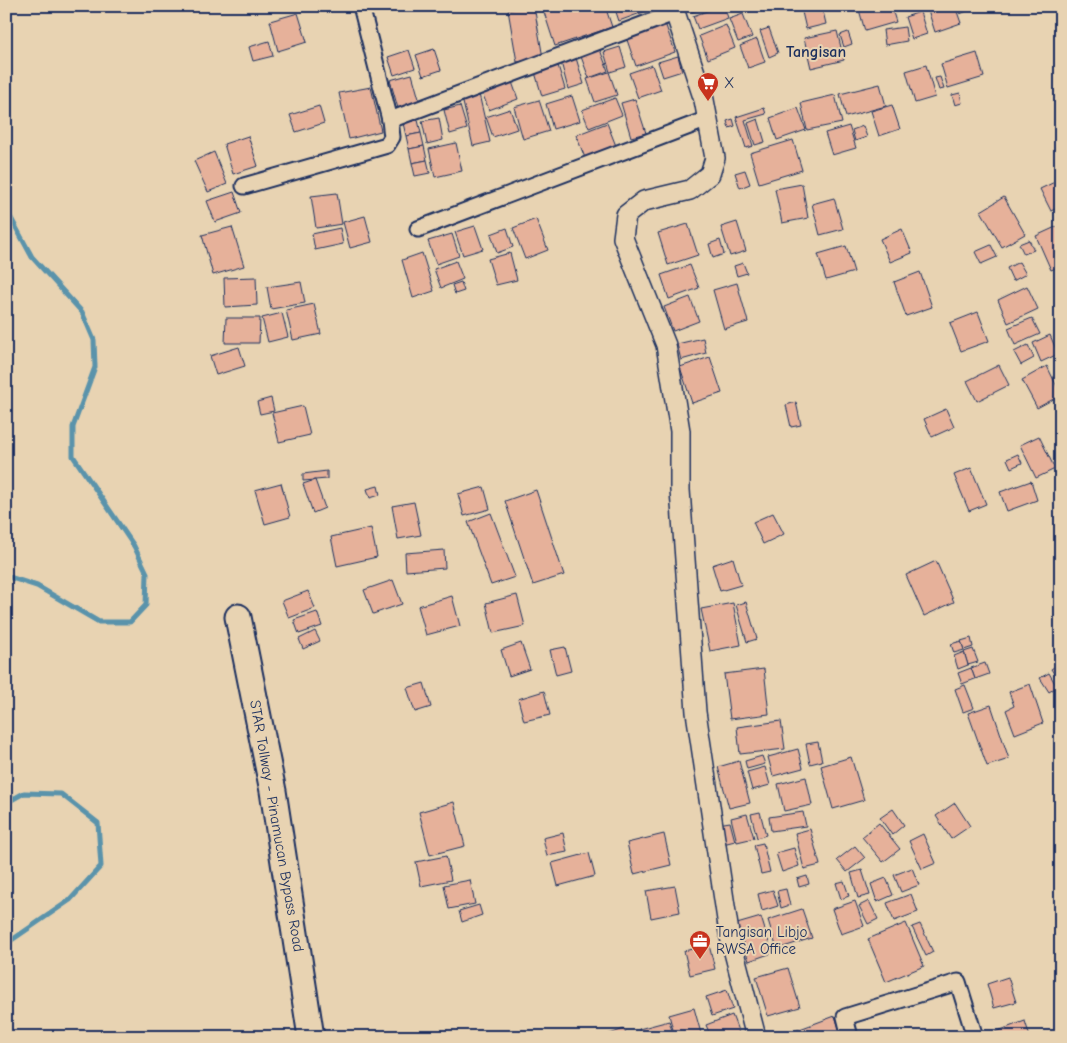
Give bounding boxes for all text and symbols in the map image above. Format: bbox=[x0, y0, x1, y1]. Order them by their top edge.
district label: Tangisan bbox=[786, 43, 846, 61]
supermarket icon: X bbox=[696, 71, 720, 102]
place label: X bbox=[724, 74, 734, 92]
street label: STAR Tollway - Pinamucan Bypass Road bbox=[246, 699, 308, 953]
place label: Tangisan Libjo RWSA Office bbox=[716, 923, 807, 958]
office icon: Tangisan Libjo RWSA Office bbox=[688, 929, 712, 960]

